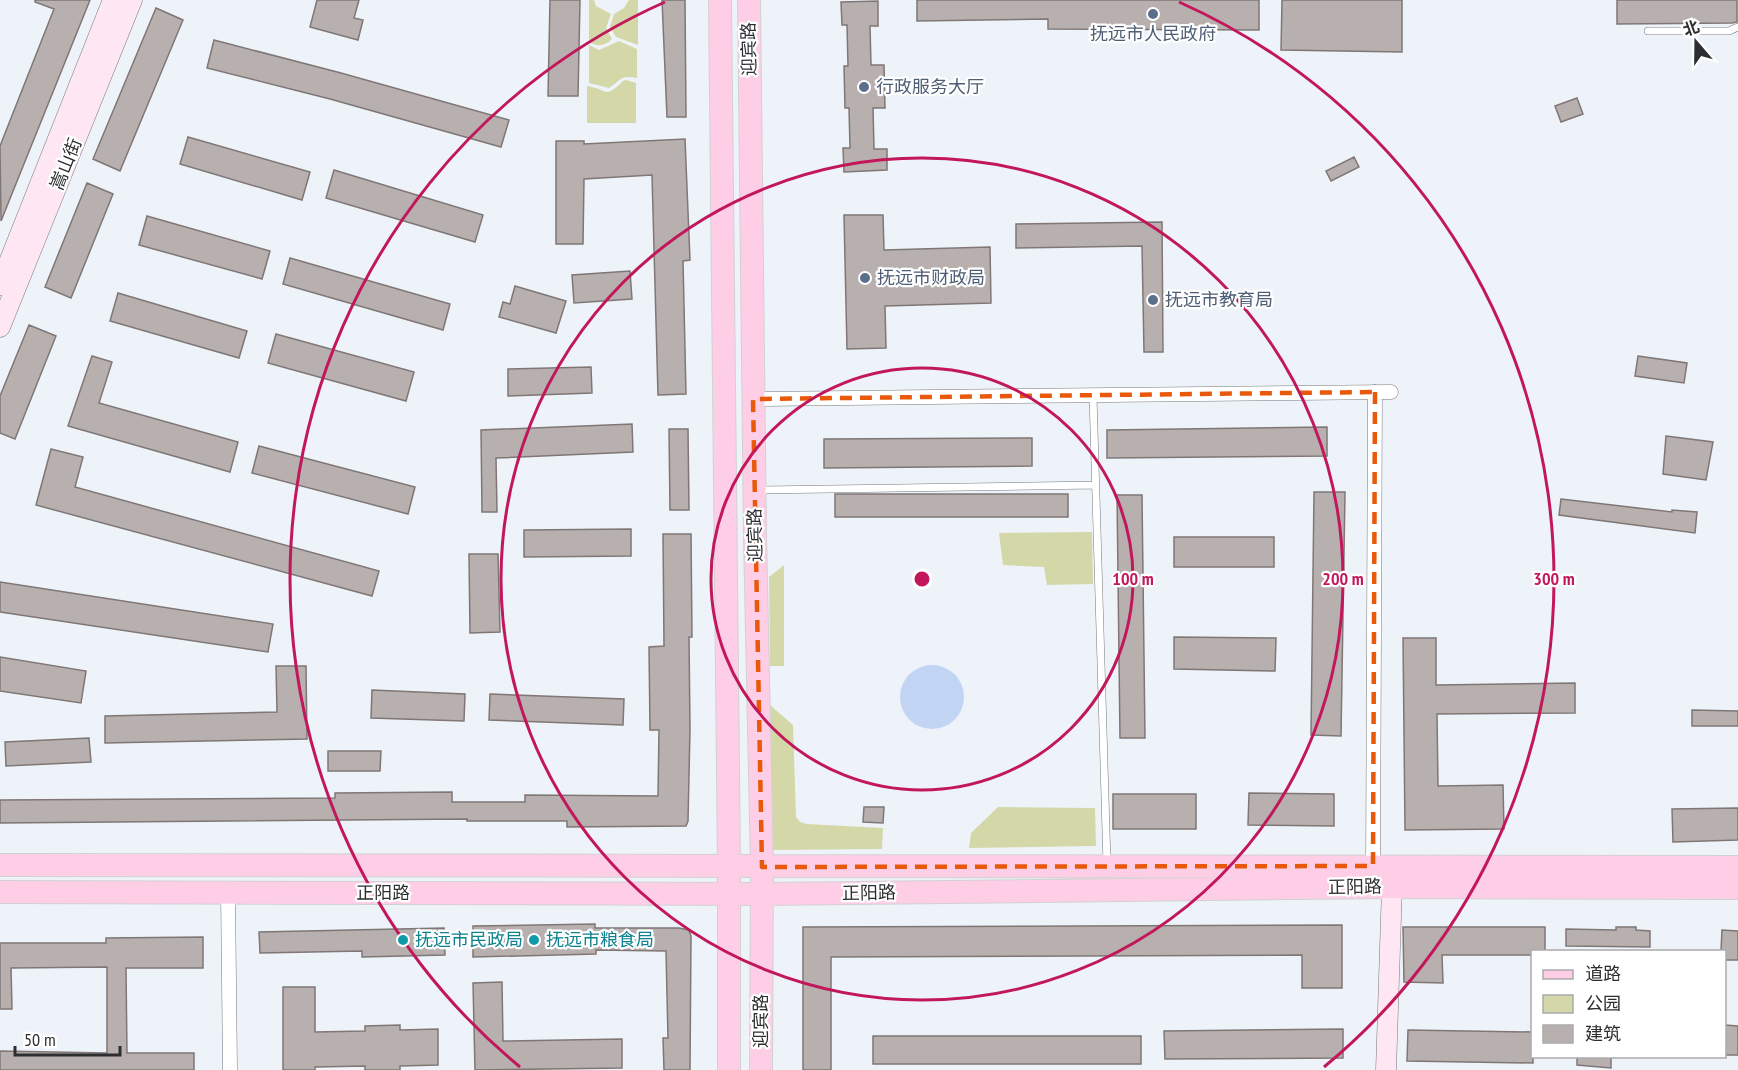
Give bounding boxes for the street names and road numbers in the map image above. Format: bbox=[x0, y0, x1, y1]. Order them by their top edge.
street label: 迎宾路 bbox=[737, 22, 760, 76]
street label: 嵩山街 bbox=[45, 134, 86, 193]
street label: 迎宾路 bbox=[743, 508, 766, 562]
street label: 正阳路 bbox=[1328, 875, 1382, 898]
street label: 正阳路 bbox=[356, 881, 410, 904]
street label: 正阳路 bbox=[842, 881, 896, 904]
street label: 迎宾路 bbox=[749, 994, 772, 1048]

